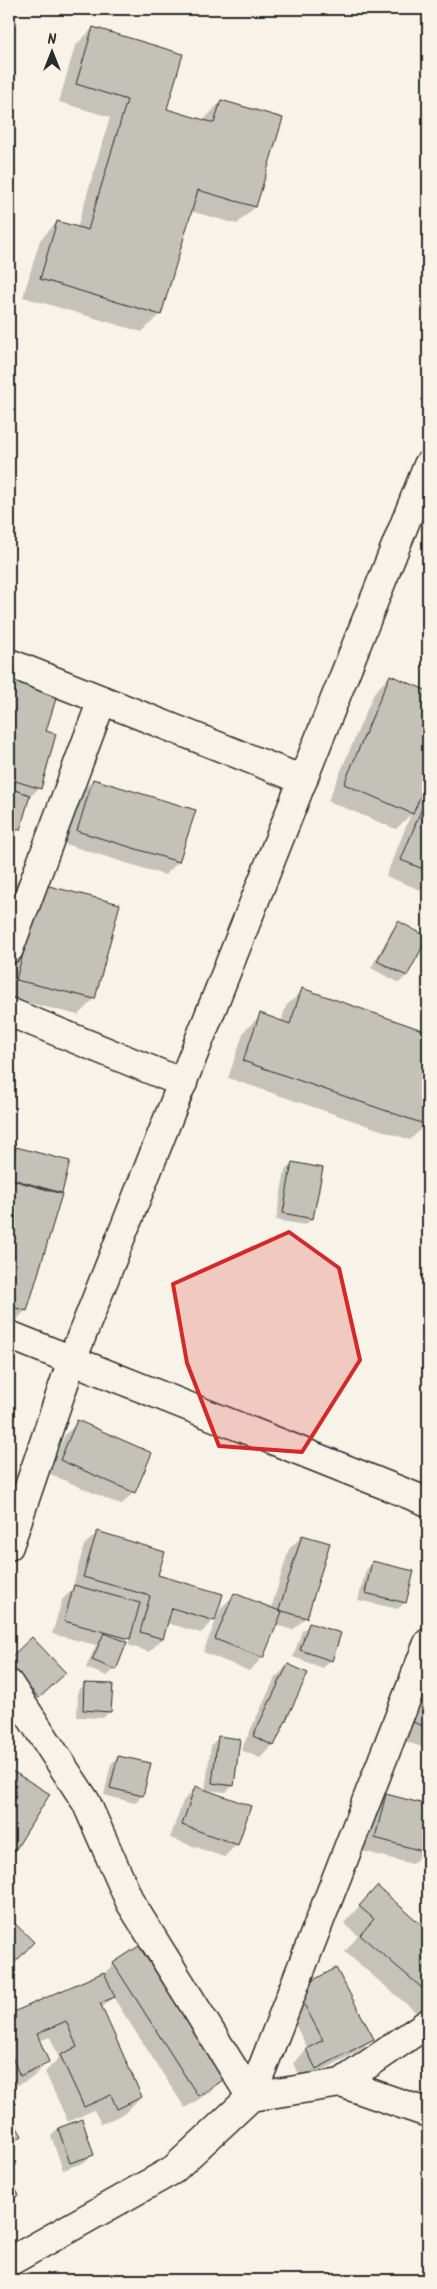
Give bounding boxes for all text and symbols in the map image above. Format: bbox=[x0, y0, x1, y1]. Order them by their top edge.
north arrow bbox=[28, 28, 78, 78]
text: N bbox=[48, 29, 57, 51]

